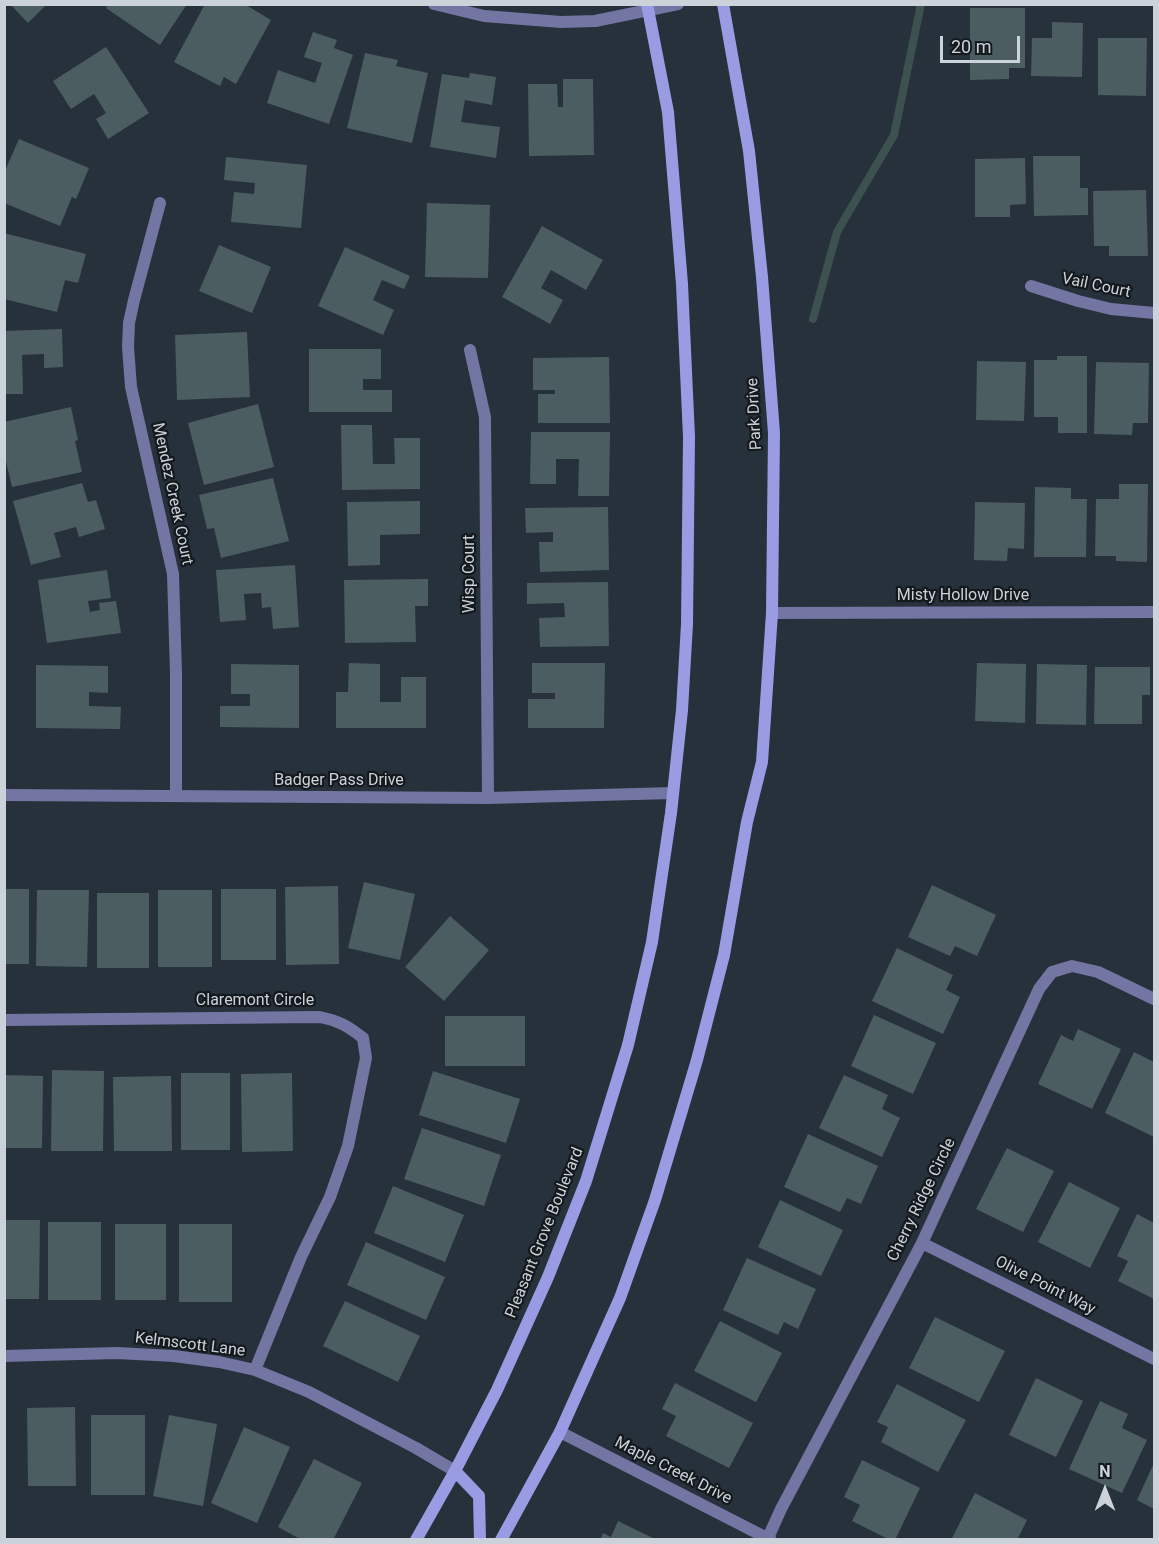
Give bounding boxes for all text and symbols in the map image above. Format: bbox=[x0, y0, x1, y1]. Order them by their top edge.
scale bar bbox=[943, 24, 1022, 62]
text: 20 m bbox=[951, 36, 991, 57]
street label: Vail Court bbox=[1060, 269, 1132, 303]
street label: Park Drive bbox=[744, 377, 766, 451]
street label: Mendez Creek Court bbox=[148, 421, 196, 567]
street label: Wisp Court bbox=[460, 535, 480, 613]
street label: Misty Hollow Drive bbox=[897, 586, 1029, 606]
street label: Badger Pass Drive bbox=[274, 771, 404, 791]
street label: Claremont Circle bbox=[196, 991, 314, 1011]
street label: Cherry Ridge Circle bbox=[884, 1135, 960, 1265]
street label: Pleasant Grove Boulevard bbox=[502, 1145, 588, 1321]
street label: Olive Point Way bbox=[992, 1252, 1098, 1320]
street label: Kelmscott Lane bbox=[134, 1329, 246, 1361]
street label: Maple Creek Drive bbox=[611, 1433, 735, 1509]
north arrow bbox=[1075, 1460, 1135, 1520]
text: N bbox=[1099, 1462, 1111, 1481]

